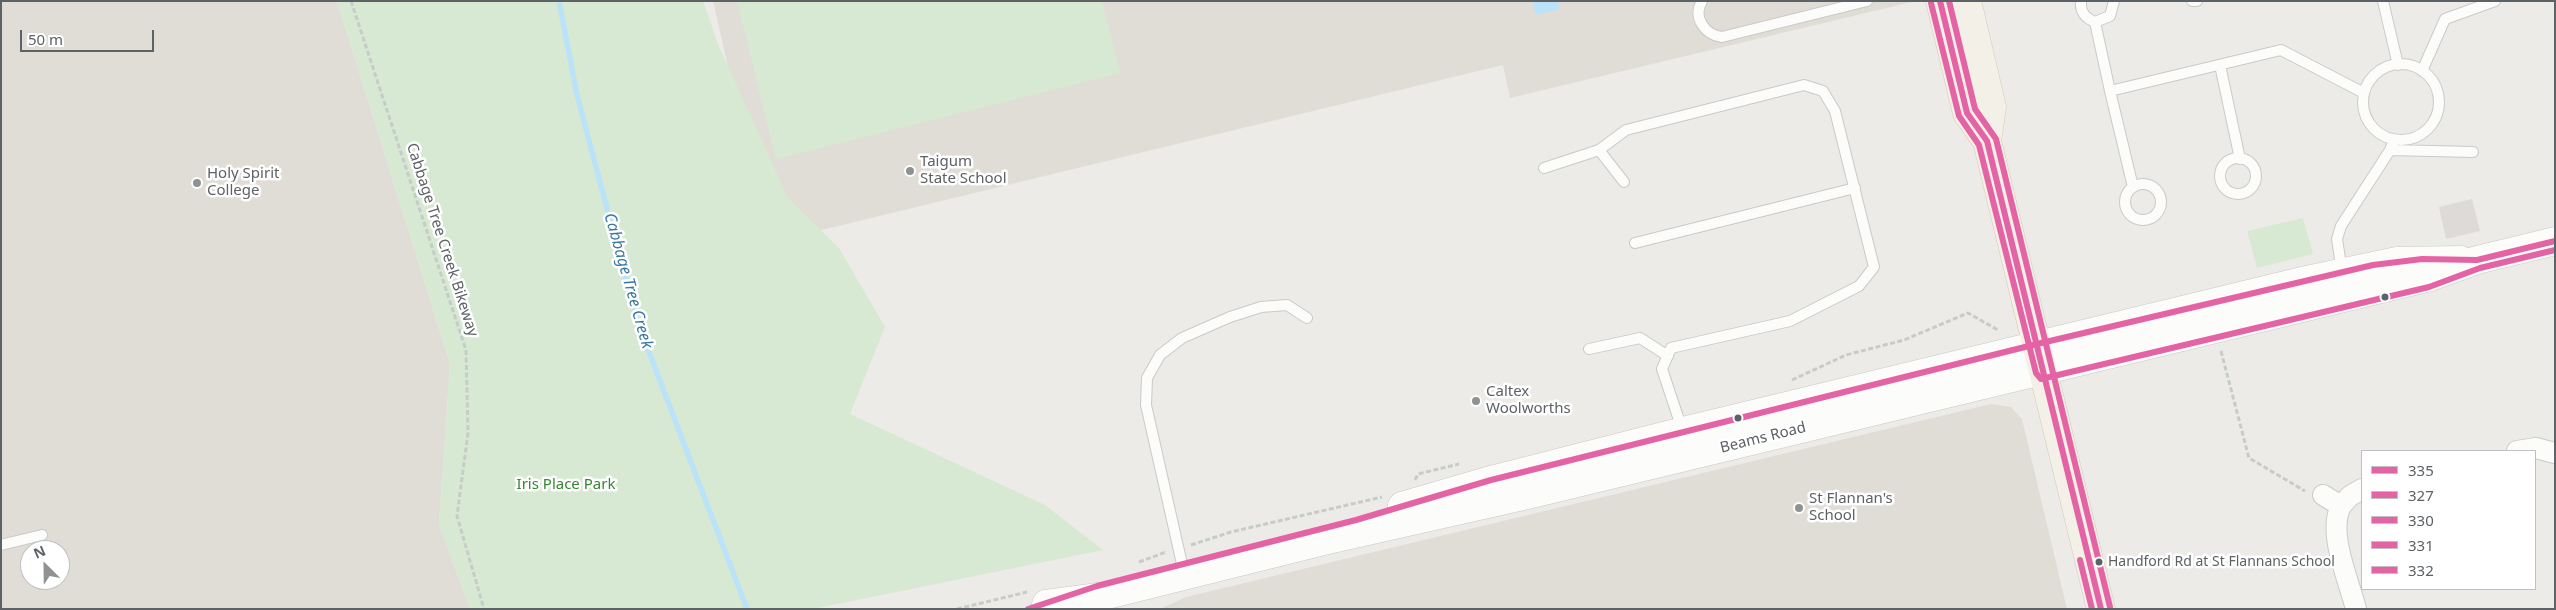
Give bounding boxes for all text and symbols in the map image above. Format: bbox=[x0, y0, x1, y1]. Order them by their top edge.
scale bar bbox=[22, 20, 156, 52]
text: 50 m bbox=[28, 29, 63, 49]
street label: Cabbage Tree Creek Bikeway bbox=[402, 141, 482, 339]
place label: Taigum State School bbox=[920, 153, 1007, 188]
place label: Holy Spirit College bbox=[207, 165, 279, 200]
marker: Taigum State School bbox=[904, 165, 916, 177]
marker: Holy Spirit College bbox=[191, 177, 203, 189]
water label: Cabbage Tree Creek bbox=[599, 211, 657, 351]
unlabelled marker bbox=[2380, 292, 2390, 302]
place label: Caltex Woolworths bbox=[1486, 383, 1571, 418]
marker: Caltex Woolworths bbox=[1470, 395, 1482, 407]
unlabelled marker bbox=[1733, 413, 1743, 423]
street label: Beams Road bbox=[1718, 419, 1808, 457]
legend bbox=[2361, 450, 2536, 590]
text: 335 bbox=[2408, 460, 2434, 480]
park label: Iris Place Park bbox=[517, 476, 615, 494]
text: 327 bbox=[2408, 485, 2434, 505]
place label: St Flannan's School bbox=[1809, 490, 1893, 525]
marker: St Flannan's School bbox=[1793, 502, 1805, 514]
text: 330 bbox=[2408, 510, 2434, 530]
text: 331 bbox=[2408, 535, 2434, 555]
north arrow bbox=[20, 540, 70, 590]
text: N bbox=[30, 541, 48, 563]
place label: Handford Rd at St Flannans School bbox=[2108, 554, 2335, 570]
marker: Handford Rd at St Flannans School bbox=[2094, 557, 2104, 567]
text: 332 bbox=[2408, 560, 2434, 580]

